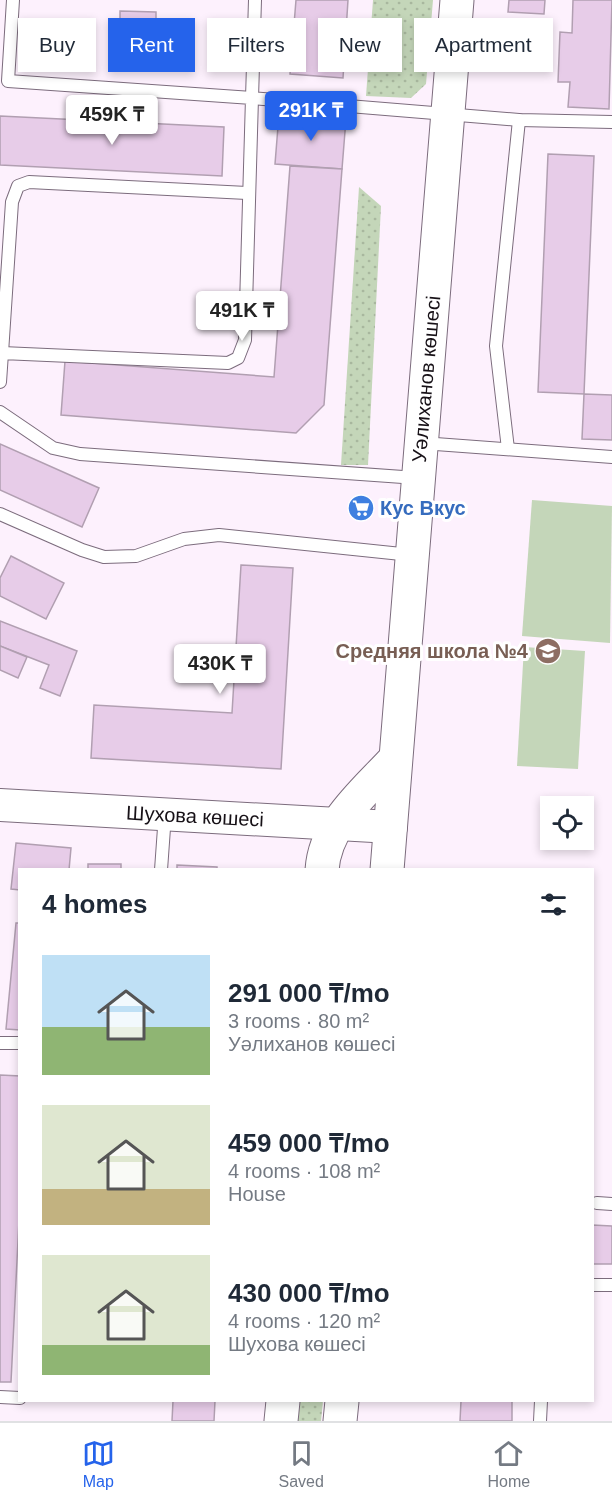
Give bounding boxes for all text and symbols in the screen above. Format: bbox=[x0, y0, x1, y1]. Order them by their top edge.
chip: Buy bbox=[18, 18, 96, 72]
chip: Rent bbox=[108, 18, 195, 72]
chip: Filters bbox=[207, 18, 306, 72]
chip: New bbox=[318, 18, 402, 72]
chip: Apartment bbox=[414, 18, 553, 72]
pin: 291K ₸ bbox=[262, 91, 360, 142]
pin: 459K ₸ bbox=[63, 95, 161, 146]
text: 291K ₸ bbox=[279, 99, 343, 121]
text: 459K ₸ bbox=[80, 103, 144, 125]
pin: 491K ₸ bbox=[193, 291, 291, 342]
street label: Уәлиханов көшесі bbox=[408, 295, 444, 463]
text: 491K ₸ bbox=[210, 299, 274, 321]
supermarket icon: Кус Вкус bbox=[346, 493, 376, 523]
place label: Кус Вкус bbox=[380, 497, 466, 519]
school or university icon: Средняя школа №4 bbox=[533, 636, 563, 666]
place label: Средняя школа №4 bbox=[336, 640, 529, 662]
pin: 430K ₸ bbox=[171, 644, 269, 695]
text: 430K ₸ bbox=[188, 652, 252, 674]
map controls bbox=[540, 796, 594, 850]
button: locate bbox=[540, 796, 594, 850]
street label: Шухова көшесі bbox=[126, 801, 264, 831]
icon: filters bbox=[537, 888, 570, 921]
text: 4 homes bbox=[42, 889, 148, 919]
text: 291 000 ₸/mo bbox=[228, 978, 390, 1008]
icon: home bbox=[90, 979, 162, 1051]
text: 3 rooms · 80 m² bbox=[228, 1010, 369, 1032]
text: Уәлиханов көшесі bbox=[228, 1033, 395, 1055]
text: 459 000 ₸/mo bbox=[228, 1128, 390, 1158]
icon: home bbox=[90, 1129, 162, 1201]
text: 4 rooms · 108 m² bbox=[228, 1160, 380, 1182]
text: House bbox=[228, 1183, 286, 1205]
text: 430 000 ₸/mo bbox=[228, 1278, 390, 1308]
icon: home bbox=[90, 1279, 162, 1351]
text: 4 rooms · 120 m² bbox=[228, 1310, 380, 1332]
text: Шухова көшесі bbox=[228, 1333, 366, 1355]
tab: Map bbox=[82, 1437, 115, 1491]
tab: Saved bbox=[278, 1437, 324, 1491]
tab: Home bbox=[487, 1437, 530, 1491]

